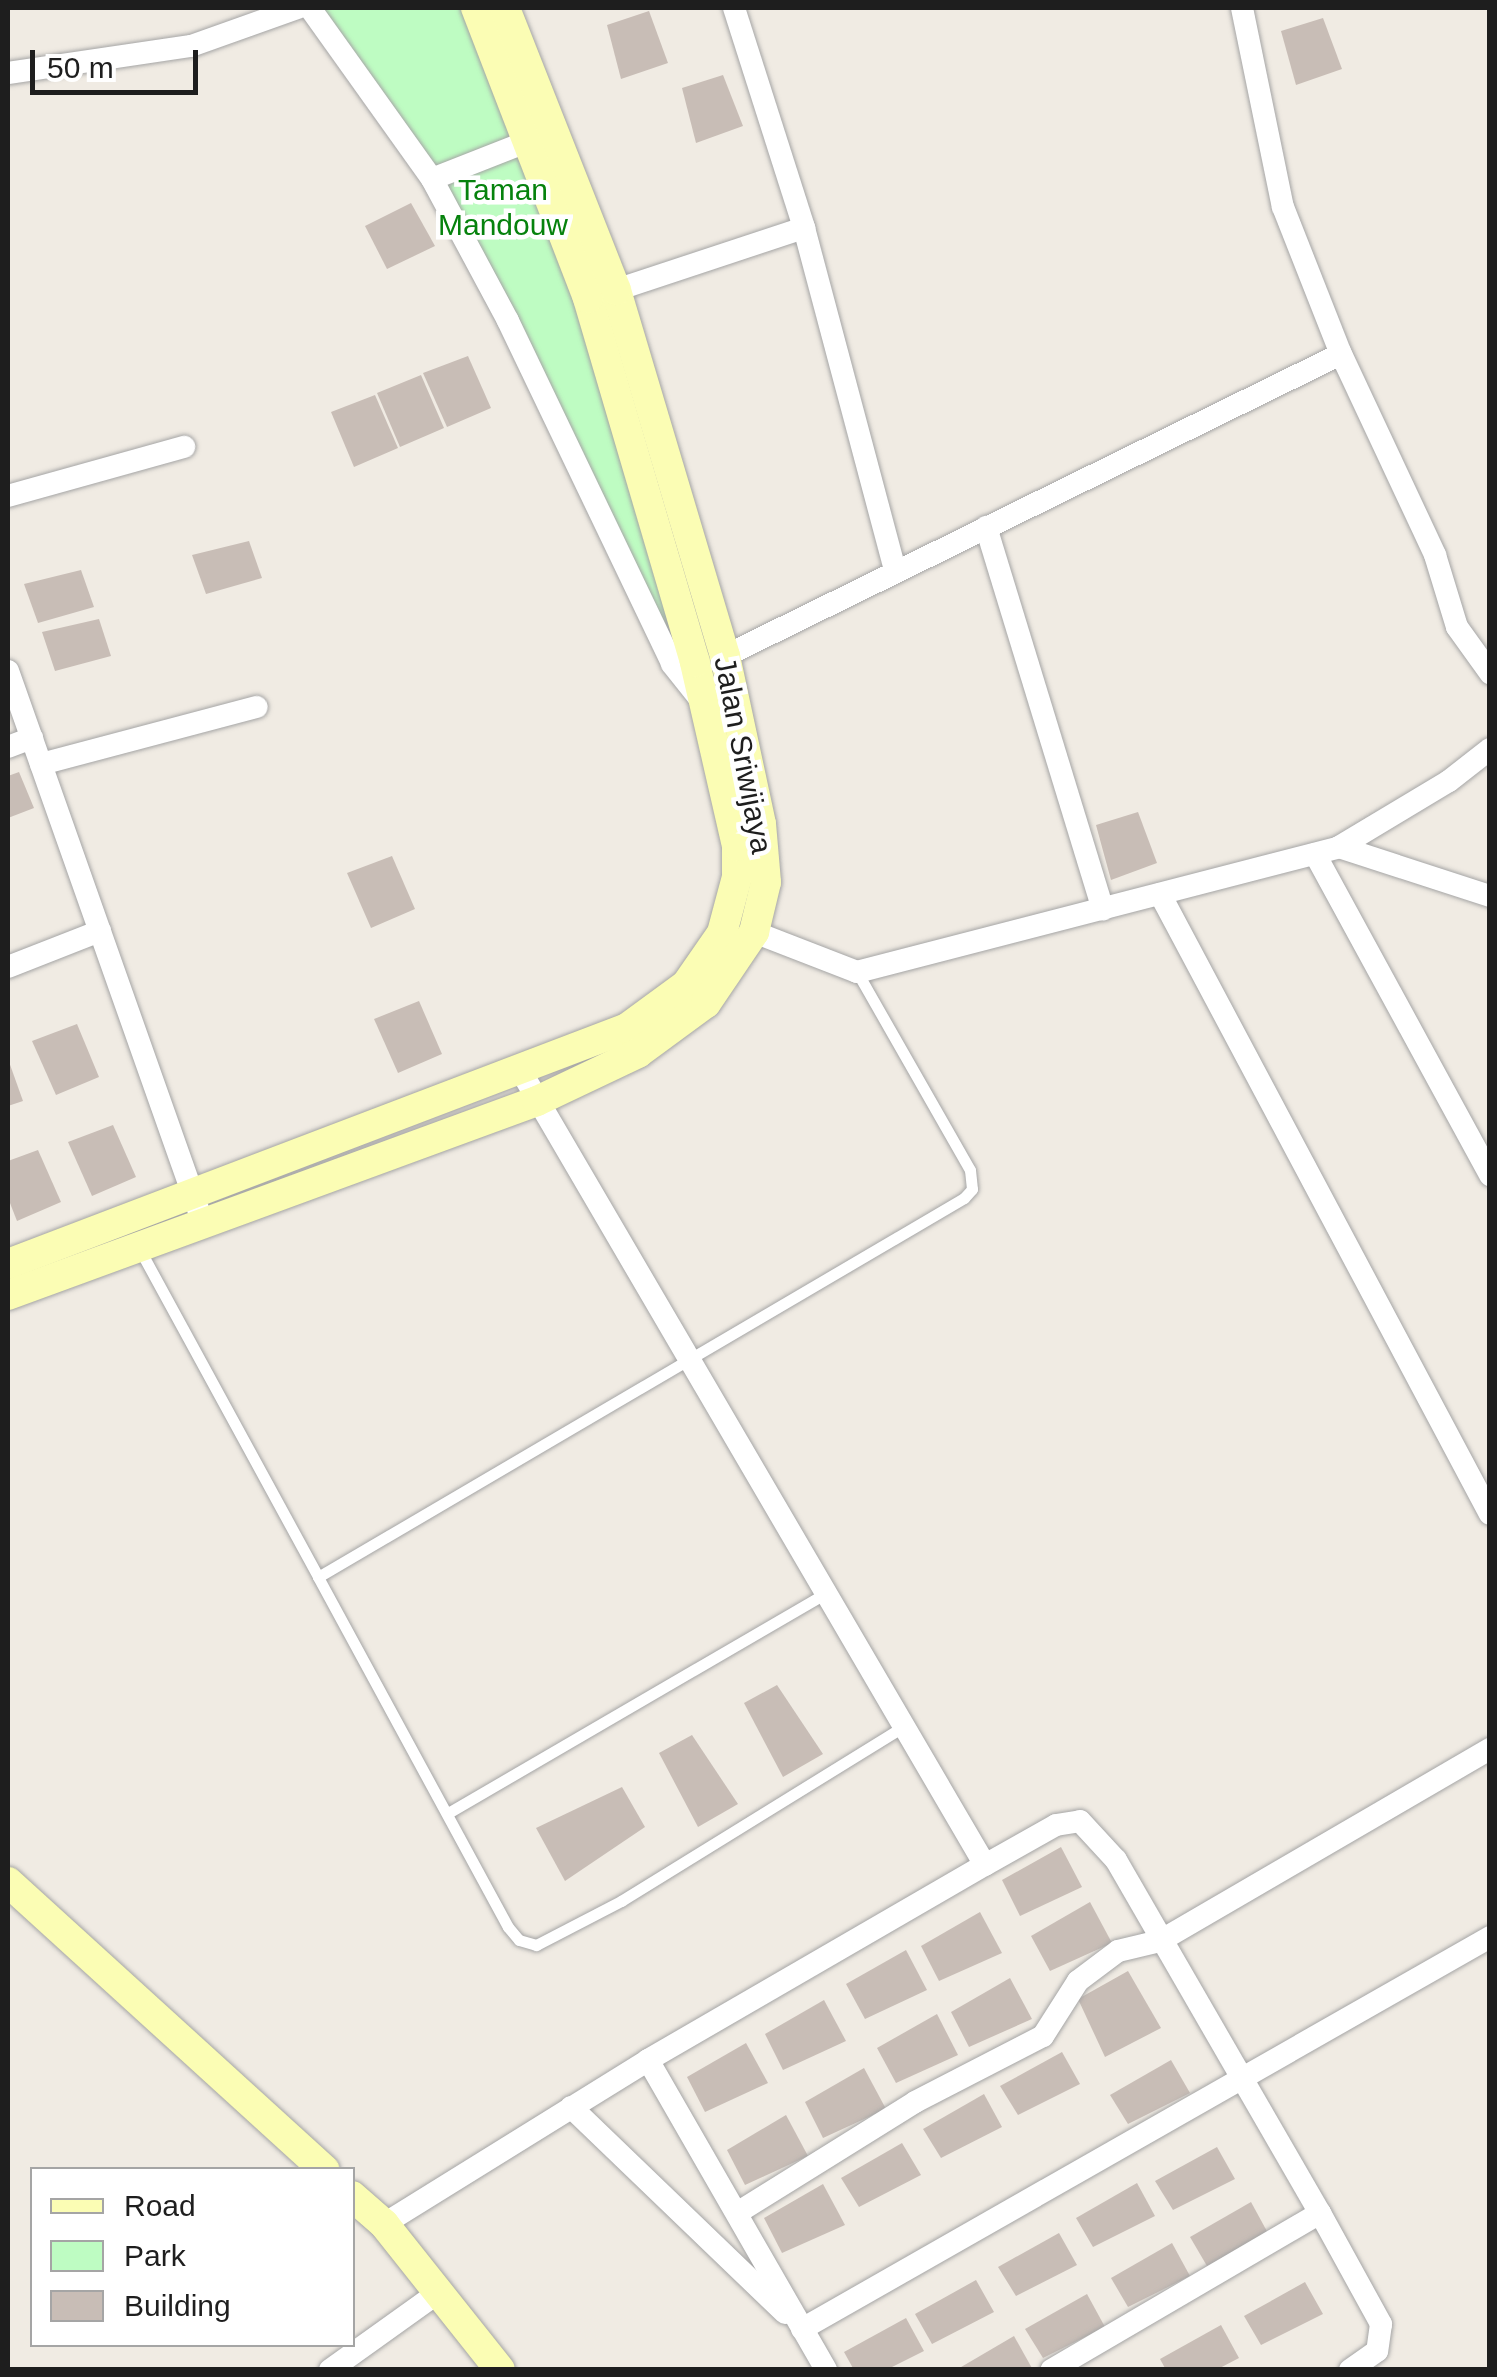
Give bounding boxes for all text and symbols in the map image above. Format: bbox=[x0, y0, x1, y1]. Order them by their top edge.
scale bar bbox=[35, 30, 202, 92]
text: 50 m bbox=[47, 51, 114, 84]
park label: Taman Mandouw bbox=[438, 172, 568, 242]
street label: Jalan Sriwijaya bbox=[706, 653, 780, 857]
legend bbox=[30, 2167, 355, 2347]
text: Road bbox=[124, 2189, 196, 2222]
text: Park bbox=[124, 2239, 186, 2272]
text: Building bbox=[124, 2289, 231, 2322]

